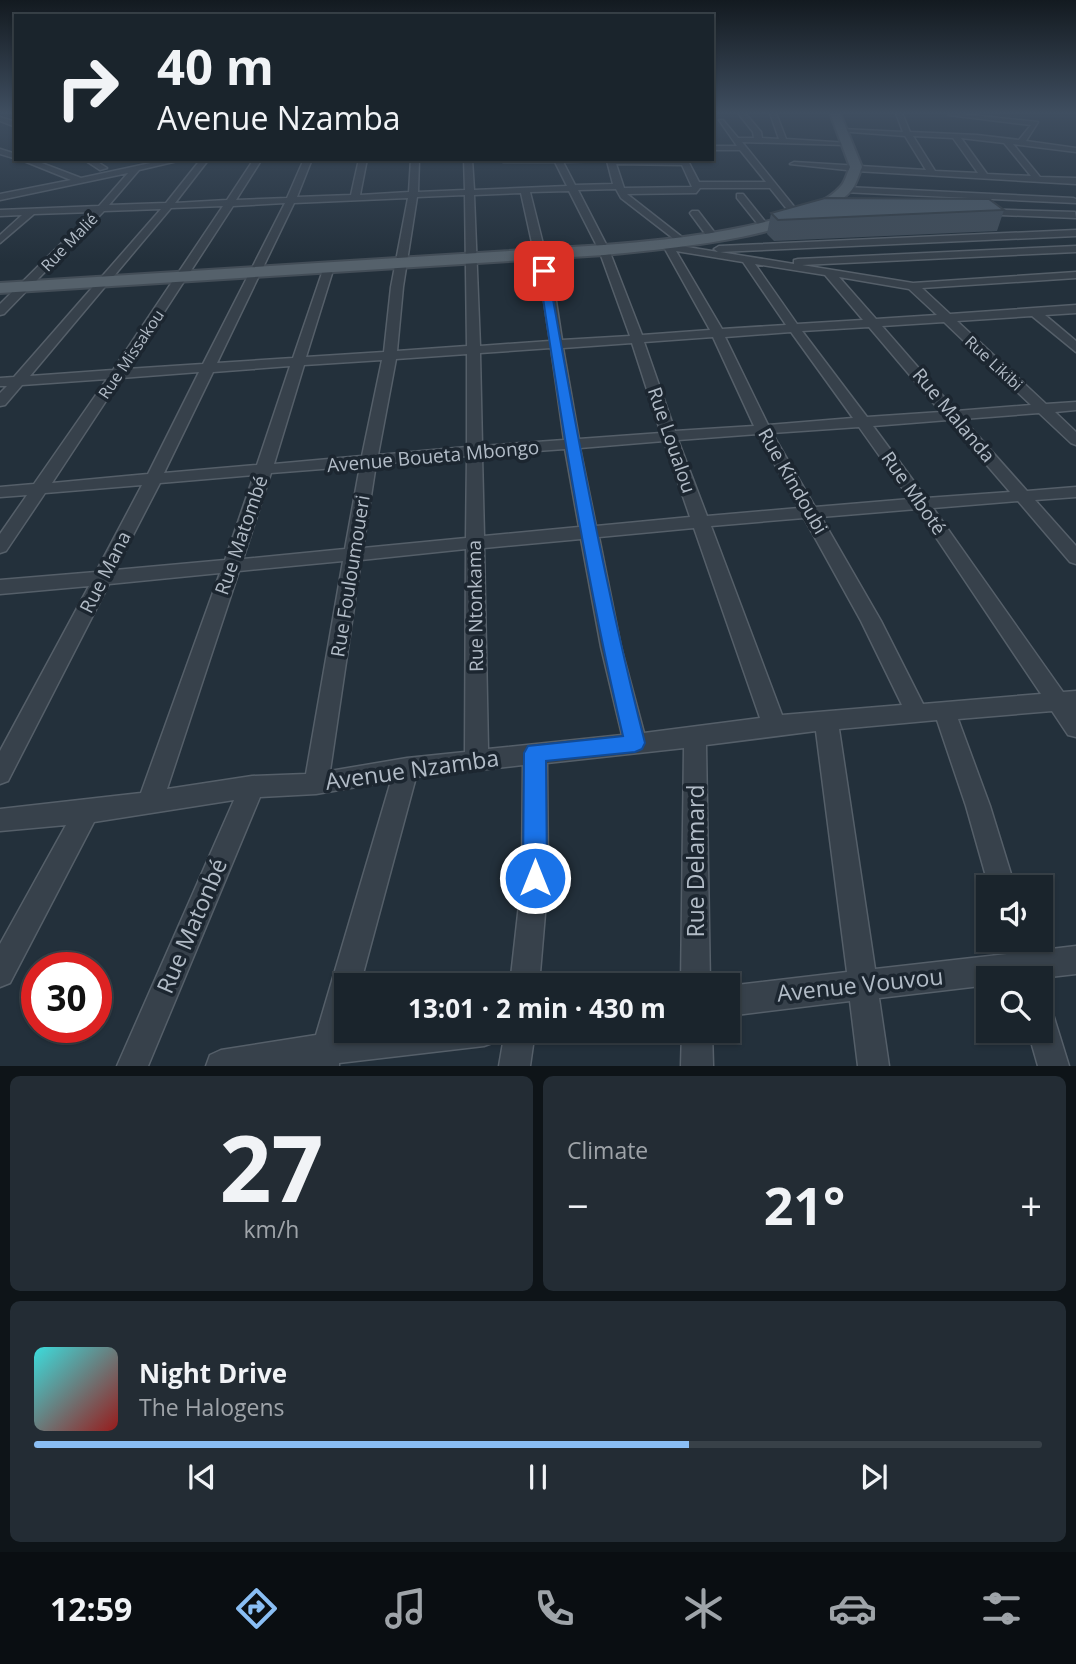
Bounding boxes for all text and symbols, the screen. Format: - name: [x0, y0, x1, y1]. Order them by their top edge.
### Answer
- text: 40 m: [157, 33, 274, 99]
- icon: right: [42, 42, 133, 133]
- text: Avenue Nzamba: [157, 96, 401, 139]
- street label: Rue Malié: [36, 208, 102, 276]
- pin: [514, 241, 574, 301]
- icon: arrive: [525, 252, 563, 290]
- street label: Rue Missakou: [93, 305, 169, 403]
- street label: Rue Likibi: [960, 331, 1028, 395]
- street label: Rue Malanda: [907, 362, 1001, 468]
- street label: Rue Loualou: [642, 384, 702, 496]
- street label: Rue Kindoubi: [752, 423, 834, 539]
- street label: Avenue Boueta Mbongo: [326, 434, 540, 478]
- street label: Rue Mboté: [876, 446, 952, 540]
- street label: Rue Matombé: [208, 472, 274, 598]
- street label: Rue Fouloumoueri: [324, 493, 376, 659]
- street label: Rue Mana: [73, 527, 137, 617]
- street label: Rue Ntonkama: [461, 540, 489, 672]
- street label: Avenue Nzamba: [323, 741, 501, 797]
- street label: Rue Delamard: [679, 785, 711, 937]
- position arrow: [498, 841, 572, 915]
- street label: Rue Matonbé: [148, 853, 234, 998]
- map controls: [976, 875, 1053, 1043]
- button: sound: [976, 875, 1053, 952]
- speed limit sign: 30: [21, 952, 112, 1043]
- street label: Avenue Vouvou: [775, 959, 945, 1009]
- button: search: [976, 966, 1053, 1043]
- text: 13:01 · 2 min · 430 m: [408, 990, 666, 1026]
- text: 27: [219, 1105, 324, 1229]
- text: Climate: [567, 1134, 648, 1166]
- text: 21°: [764, 1169, 845, 1240]
- text: −: [567, 1179, 589, 1231]
- text: +: [1020, 1179, 1042, 1231]
- text: km/h: [244, 1213, 299, 1245]
- text: Night Drive: [139, 1355, 287, 1391]
- text: The Halogens: [139, 1391, 285, 1423]
- icon: previous: [183, 1458, 221, 1496]
- icon: pause: [519, 1458, 557, 1496]
- icon: next: [855, 1458, 893, 1496]
- icon: directions: [232, 1584, 281, 1633]
- icon: music: [381, 1584, 430, 1633]
- icon: phone: [530, 1584, 579, 1633]
- icon: climate: [679, 1584, 728, 1633]
- icon: car: [828, 1584, 877, 1633]
- icon: filters: [977, 1584, 1026, 1633]
- text: 12:59: [50, 1587, 132, 1630]

